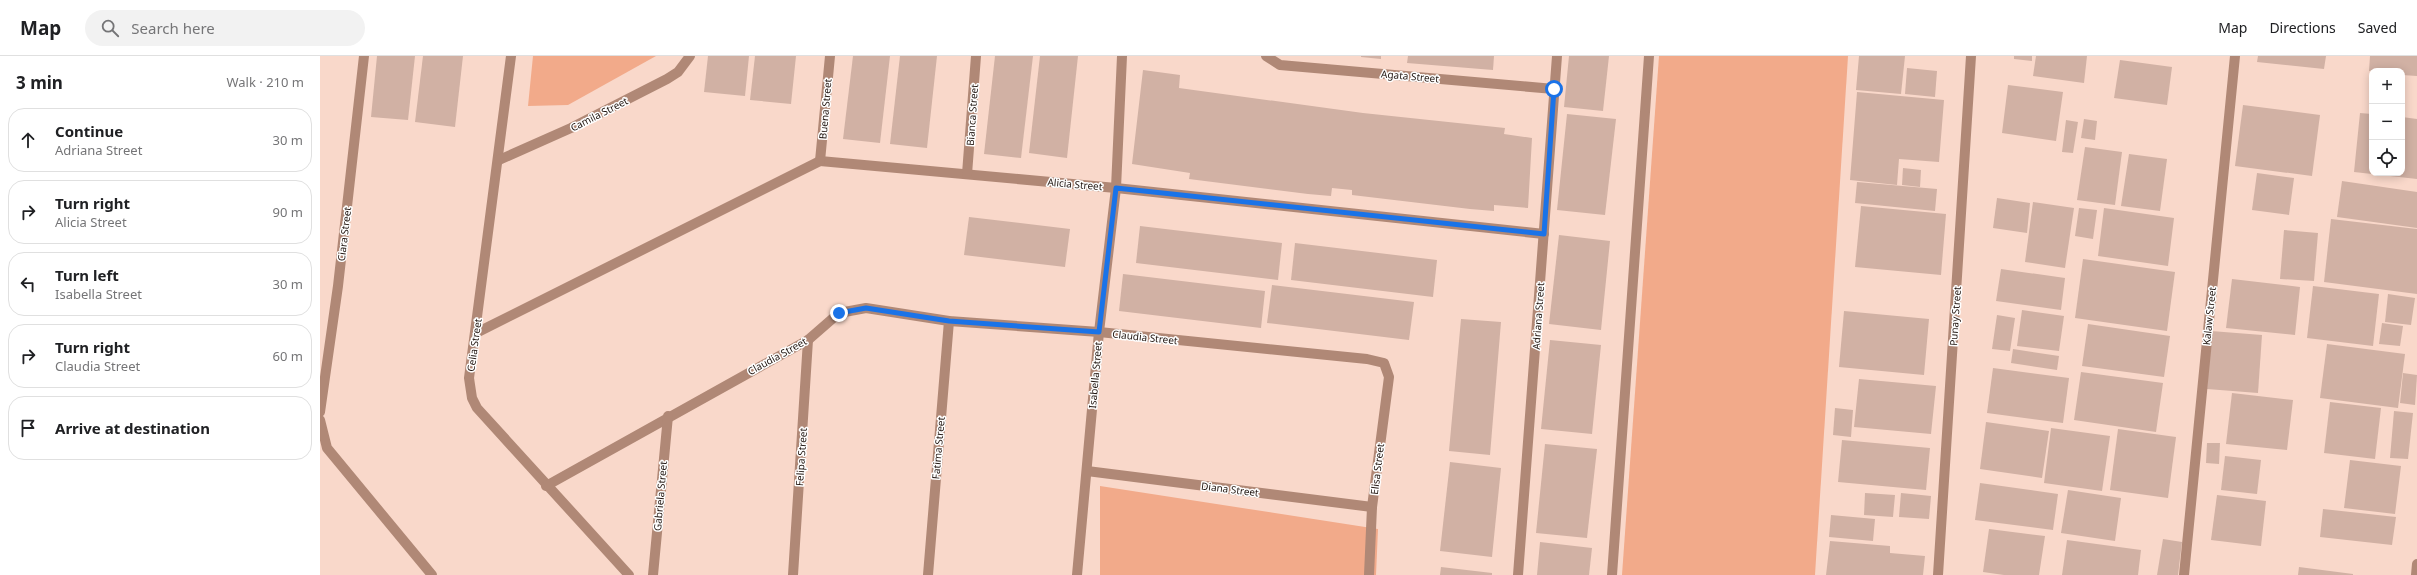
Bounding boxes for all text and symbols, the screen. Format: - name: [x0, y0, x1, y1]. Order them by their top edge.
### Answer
- search box: [85, 10, 365, 46]
- text: Map: [20, 15, 61, 41]
- icon: search: [99, 17, 121, 39]
- text: Search here: [131, 18, 215, 38]
- text: Map: [2218, 18, 2247, 37]
- text: Directions: [2269, 18, 2336, 37]
- text: Saved: [2358, 18, 2397, 37]
- street label: Agata Street: [1381, 67, 1440, 86]
- map controls: [2369, 68, 2405, 176]
- button: +: [2369, 68, 2405, 104]
- text: 3 min: [16, 71, 63, 94]
- text: Walk · 210 m: [226, 73, 304, 91]
- street label: Buena Street: [815, 78, 835, 140]
- route start: [1545, 80, 1563, 98]
- street label: Bianca Street: [963, 83, 981, 146]
- street label: Camila Street: [568, 93, 630, 134]
- button: −: [2369, 104, 2405, 140]
- text: Continue: [55, 121, 123, 141]
- icon: ahead: [17, 129, 39, 151]
- text: 30 m: [273, 131, 303, 149]
- button: locate: [2369, 140, 2405, 176]
- text: Adriana Street: [55, 141, 142, 159]
- street label: Alicia Street: [1047, 175, 1103, 193]
- text: Turn right: [55, 193, 130, 213]
- icon: right: [17, 201, 39, 223]
- text: 90 m: [273, 203, 303, 221]
- street label: Ciara Street: [334, 206, 354, 262]
- text: Alicia Street: [55, 213, 127, 231]
- text: Turn left: [55, 265, 119, 285]
- icon: left: [17, 273, 39, 295]
- text: 30 m: [273, 275, 303, 293]
- street label: Adriana Street: [1529, 282, 1547, 350]
- text: Isabella Street: [55, 285, 142, 303]
- street label: Punay Street: [1946, 285, 1964, 346]
- street label: Kalaw Street: [2199, 286, 2219, 346]
- route end: [830, 304, 848, 322]
- street label: Celia Street: [463, 317, 485, 372]
- street label: Claudia Street: [1112, 327, 1179, 347]
- street label: Claudia Street: [745, 334, 809, 378]
- text: Turn right: [55, 337, 130, 357]
- street label: Isabella Street: [1085, 341, 1105, 409]
- icon: right: [17, 345, 39, 367]
- text: 60 m: [273, 347, 303, 365]
- text: Claudia Street: [55, 357, 140, 375]
- street label: Fatima Street: [928, 416, 948, 480]
- icon: arrive: [17, 417, 39, 439]
- text: Arrive at destination: [55, 418, 210, 438]
- street label: Felipa Street: [792, 427, 810, 487]
- street label: Elisa Street: [1367, 442, 1387, 495]
- street label: Gabriela Street: [650, 460, 670, 532]
- street label: Diana Street: [1200, 479, 1260, 500]

